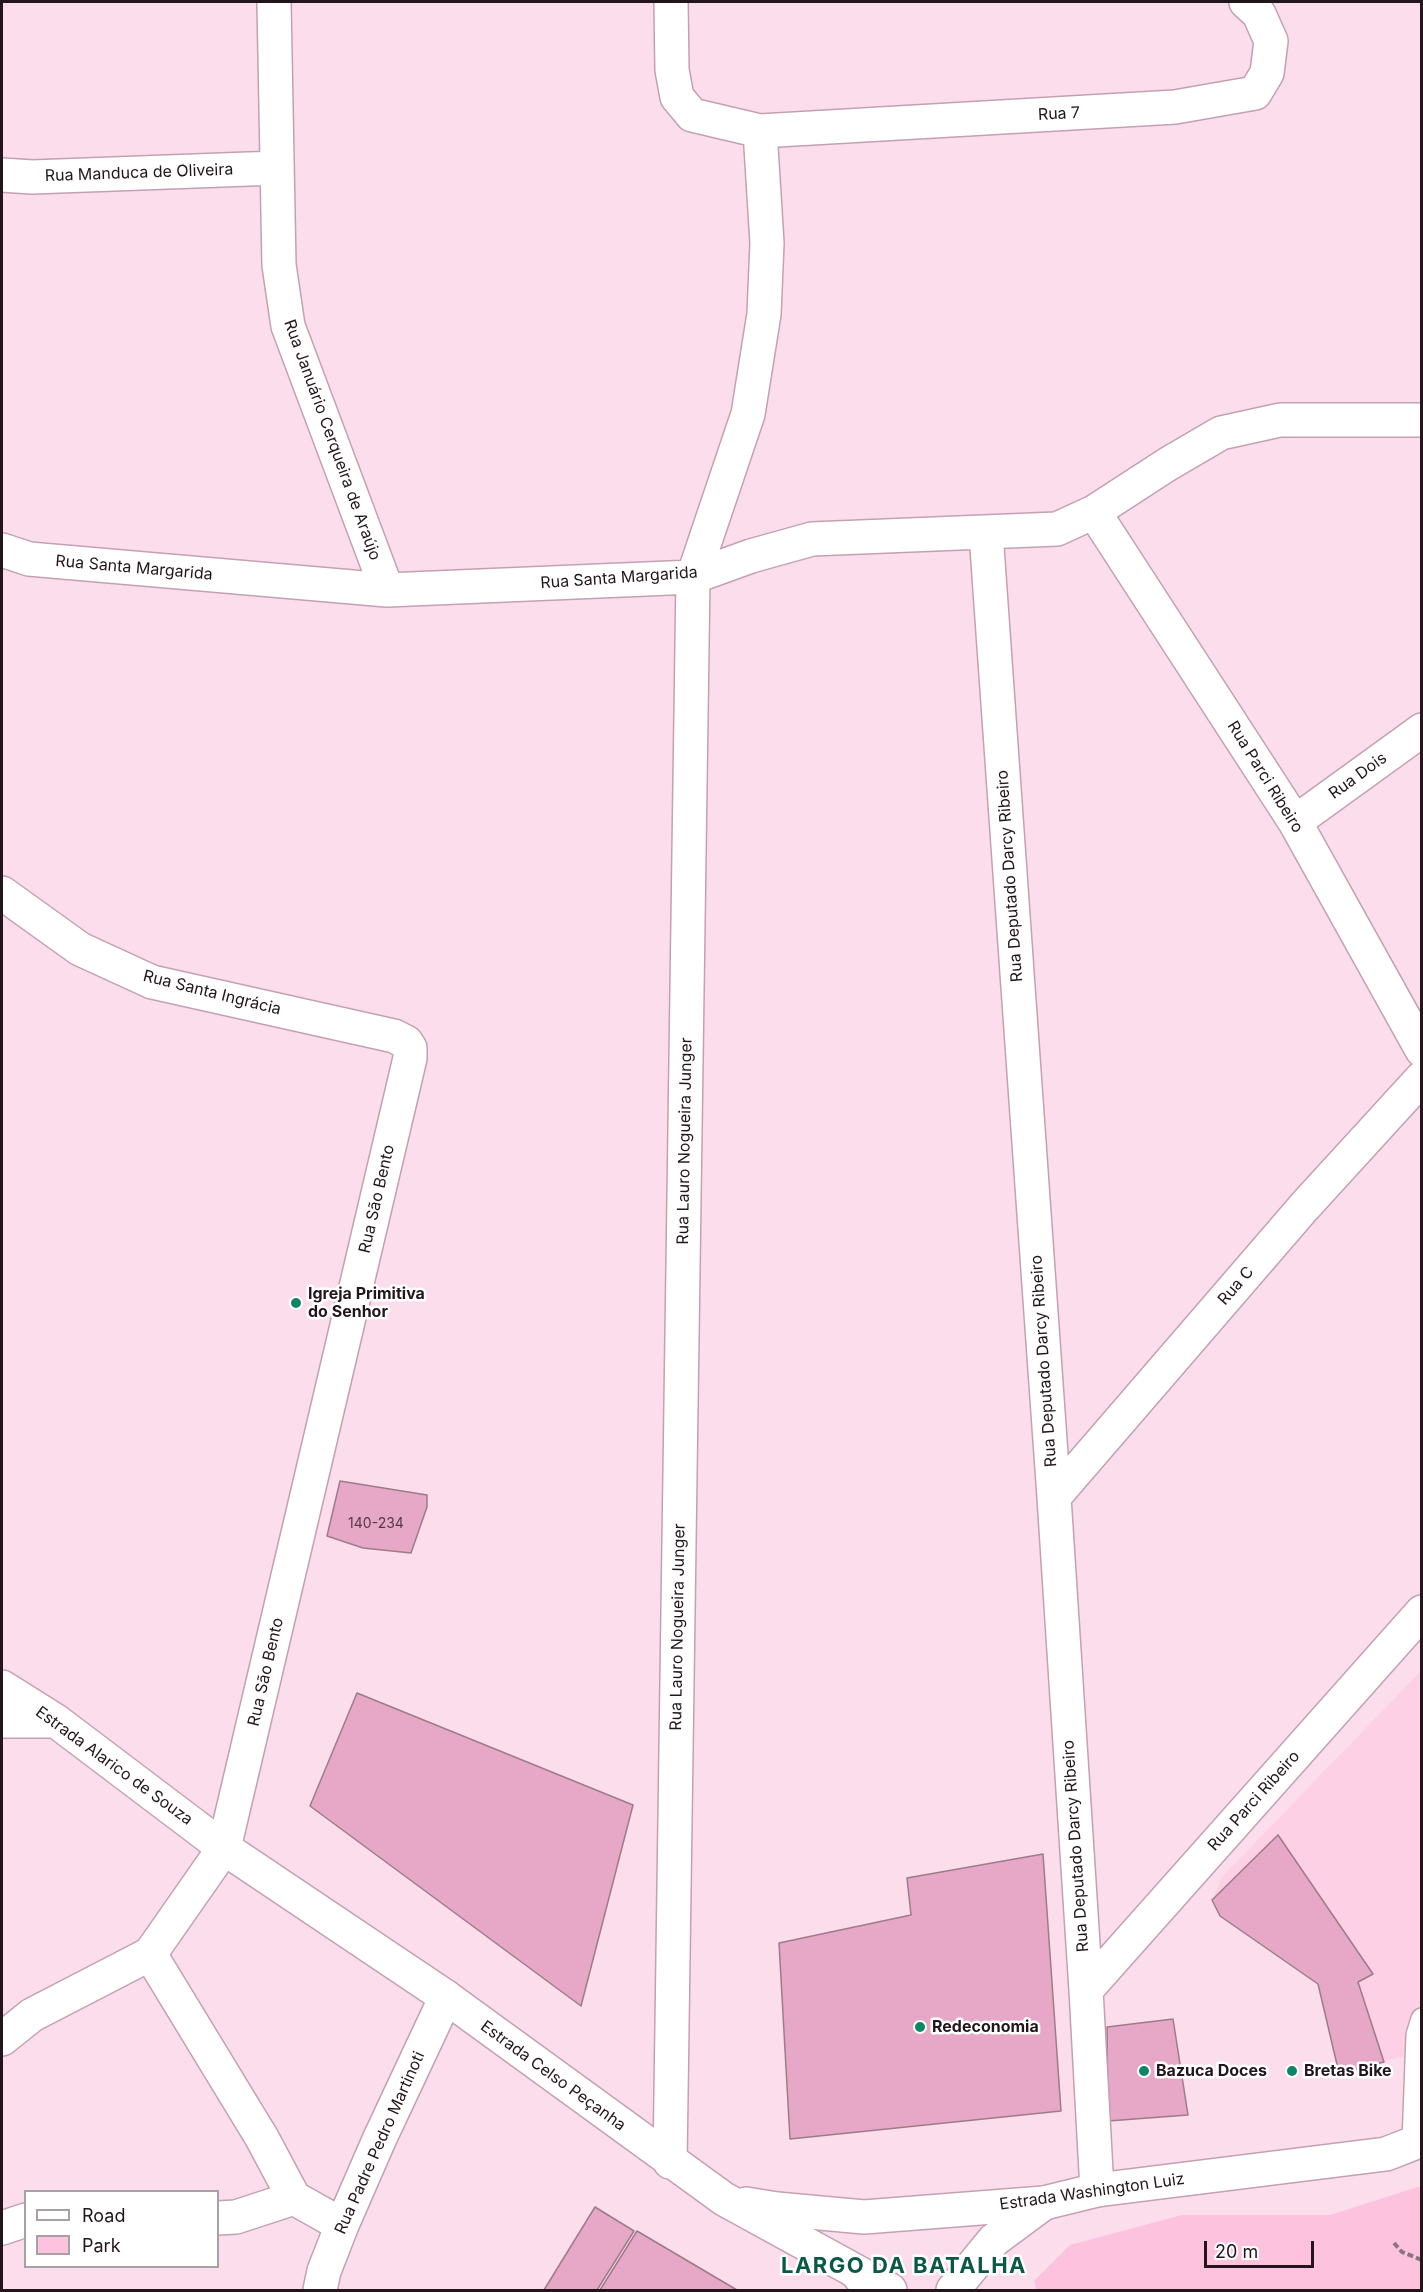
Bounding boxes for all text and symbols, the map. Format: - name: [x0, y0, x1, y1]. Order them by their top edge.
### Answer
- street label: Rua 7: [1037, 103, 1081, 125]
- street label: Rua Manduca de Oliveira: [44, 160, 234, 186]
- street label: Rua Januário Cerqueira de Araújo: [279, 317, 385, 563]
- street label: Rua Santa Margarida: [55, 552, 213, 584]
- street label: Rua Santa Margarida: [540, 563, 698, 593]
- street label: Rua Parci Ribeiro: [1223, 718, 1307, 836]
- street label: Rua Dois: [1325, 749, 1391, 803]
- street label: Rua Deputado Darcy Ribeiro: [993, 769, 1027, 983]
- street label: Rua Santa Ingrácia: [141, 967, 283, 1019]
- street label: Rua Lauro Nogueira Junger: [674, 1037, 696, 1245]
- street label: Rua São Bento: [355, 1143, 399, 1255]
- street label: Rua Deputado Darcy Ribeiro: [1027, 1254, 1061, 1468]
- street label: Rua C: [1214, 1263, 1258, 1309]
- place label: Igreja Primitiva do Senhor: [308, 1284, 425, 1322]
- marker: Igreja Primitiva do Senhor: [289, 1296, 303, 1310]
- house number: 140-234: [348, 1516, 404, 1532]
- street label: Rua Lauro Nogueira Junger: [667, 1523, 689, 1731]
- street label: Rua São Bento: [244, 1616, 288, 1728]
- street label: Estrada Alarico de Souza: [32, 1703, 196, 1829]
- street label: Rua Deputado Darcy Ribeiro: [1059, 1739, 1093, 1953]
- street label: Rua Parci Ribeiro: [1204, 1747, 1304, 1855]
- street label: Estrada Celso Peçanha: [477, 2017, 629, 2135]
- place label: Redeconomia: [932, 2017, 1039, 2037]
- marker: Redeconomia: [913, 2020, 927, 2034]
- street label: Rua Padre Pedro Martinoti: [331, 2049, 429, 2237]
- place label: Bazuca Doces: [1156, 2061, 1267, 2081]
- place label: Bretas Bike: [1304, 2061, 1392, 2081]
- marker: Bazuca Doces: [1137, 2064, 1151, 2078]
- marker: Bretas Bike: [1285, 2064, 1299, 2078]
- street label: Estrada Washington Luiz: [998, 2170, 1186, 2214]
- legend: [24, 2190, 219, 2268]
- text: Road: [82, 2205, 125, 2226]
- scale bar: [1207, 2229, 1316, 2267]
- text: Park: [82, 2235, 121, 2256]
- text: 20 m: [1215, 2241, 1258, 2262]
- district label: LARGO DA BATALHA: [781, 2253, 1027, 2279]

